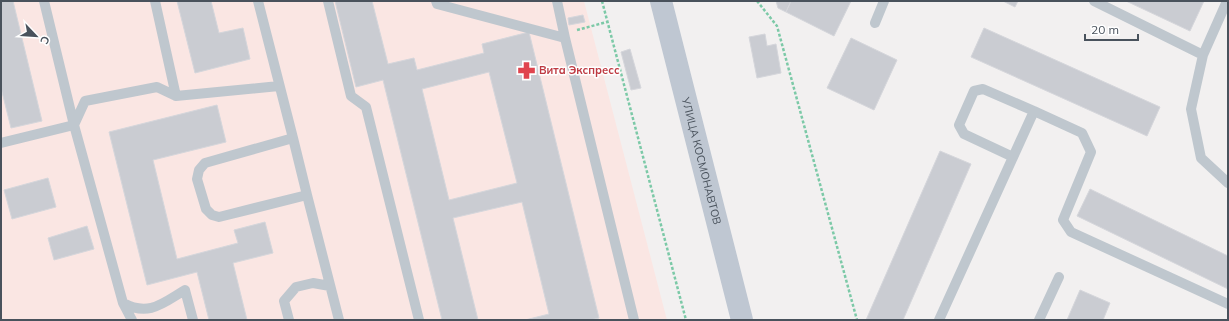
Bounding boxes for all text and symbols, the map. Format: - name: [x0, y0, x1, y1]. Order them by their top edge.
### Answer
- north arrow: [16, 16, 56, 56]
- scale bar: [1085, 16, 1138, 42]
- text: 20 m: [1091, 22, 1119, 37]
- text: С: [37, 34, 53, 47]
- pharmacy icon: Вита Экспресс: [516, 60, 536, 80]
- place label: Вита Экспресс: [539, 63, 620, 77]
- street label: УЛИЦА КОСМОНАВТОВ: [678, 95, 725, 226]

